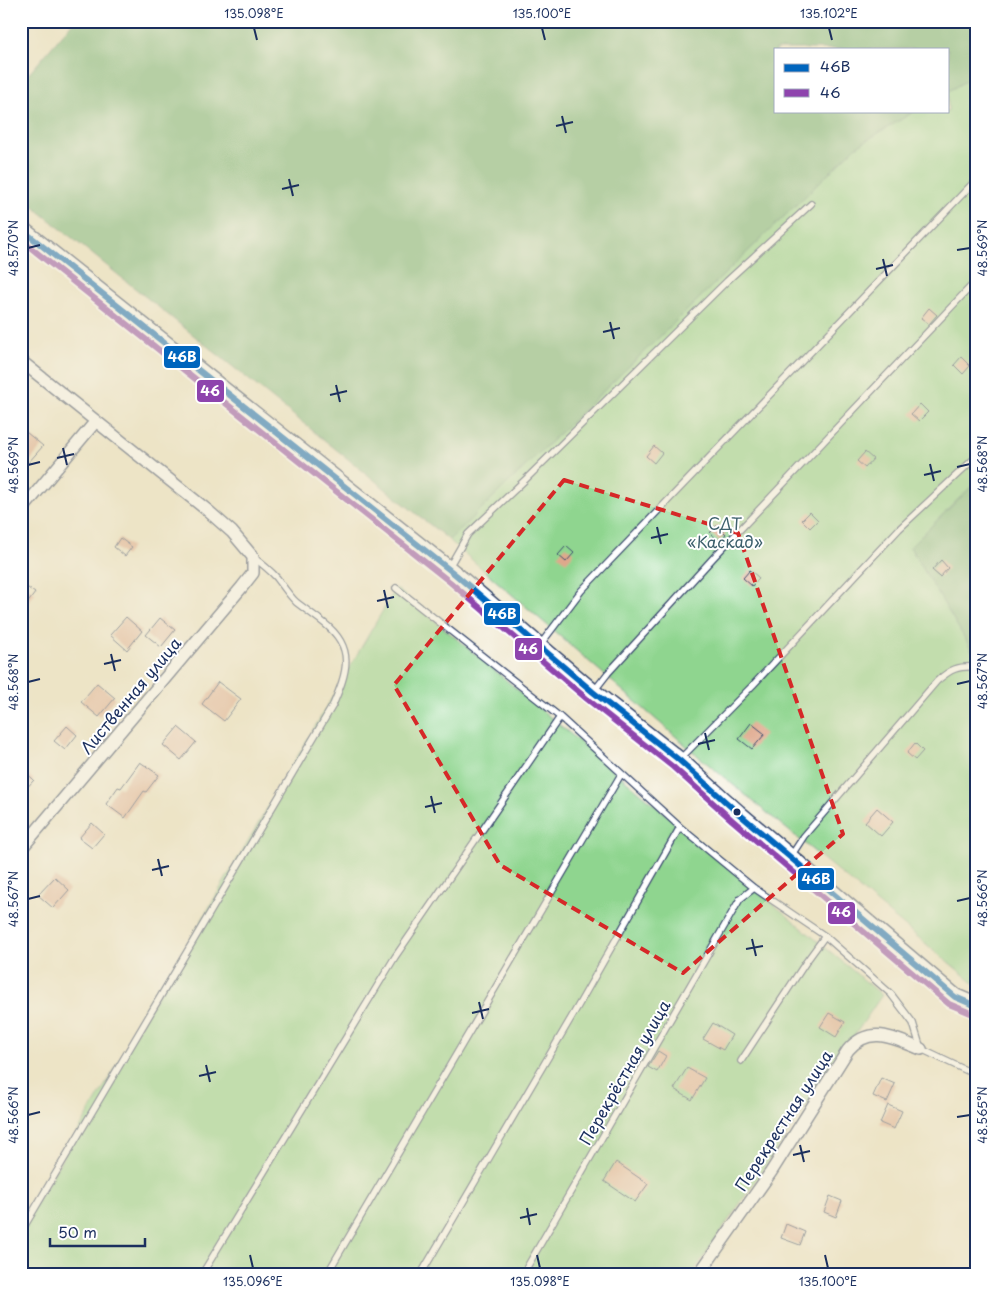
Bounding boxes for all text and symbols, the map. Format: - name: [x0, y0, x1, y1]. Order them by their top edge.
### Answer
- text: 135.098°E: [224, 4, 284, 22]
- text: 135.100°E: [513, 4, 571, 22]
- text: 135.102°E: [800, 4, 858, 22]
- legend: [774, 48, 950, 112]
- text: 46В: [820, 54, 850, 77]
- text: 46: [820, 80, 840, 103]
- text: 48.570°N: [4, 220, 22, 276]
- text: 48.569°N: [973, 220, 991, 276]
- line badge: 46В: [163, 345, 201, 369]
- text: 46В: [167, 346, 197, 367]
- line badge: 46: [196, 379, 225, 403]
- text: 46: [200, 380, 220, 401]
- text: 48.568°N: [973, 436, 991, 493]
- text: 48.569°N: [4, 437, 22, 493]
- park label: СДТ «Каскад»: [687, 511, 763, 553]
- line badge: 46В: [483, 602, 521, 626]
- text: 46В: [487, 603, 517, 624]
- street label: Лиственная улица: [74, 631, 186, 759]
- line badge: 46: [514, 637, 543, 661]
- text: 46: [518, 638, 538, 659]
- text: 48.567°N: [973, 653, 991, 709]
- text: 48.568°N: [4, 654, 22, 711]
- unlabelled marker: [732, 807, 742, 817]
- line badge: 46В: [797, 867, 835, 891]
- text: 46В: [801, 868, 831, 889]
- text: 48.566°N: [973, 869, 991, 927]
- text: 48.567°N: [4, 871, 22, 927]
- line badge: 46: [827, 901, 856, 925]
- text: 46: [831, 901, 851, 922]
- street label: Перекрёстная улица: [573, 995, 675, 1149]
- street label: Перекрестная улица: [728, 1045, 838, 1195]
- text: 48.566°N: [4, 1086, 22, 1144]
- text: 48.565°N: [973, 1086, 991, 1144]
- scale bar: [50, 1215, 145, 1247]
- text: 50 m: [58, 1220, 97, 1243]
- text: 135.096°E: [223, 1272, 283, 1290]
- text: 135.098°E: [510, 1272, 570, 1290]
- text: 135.100°E: [799, 1272, 857, 1290]

